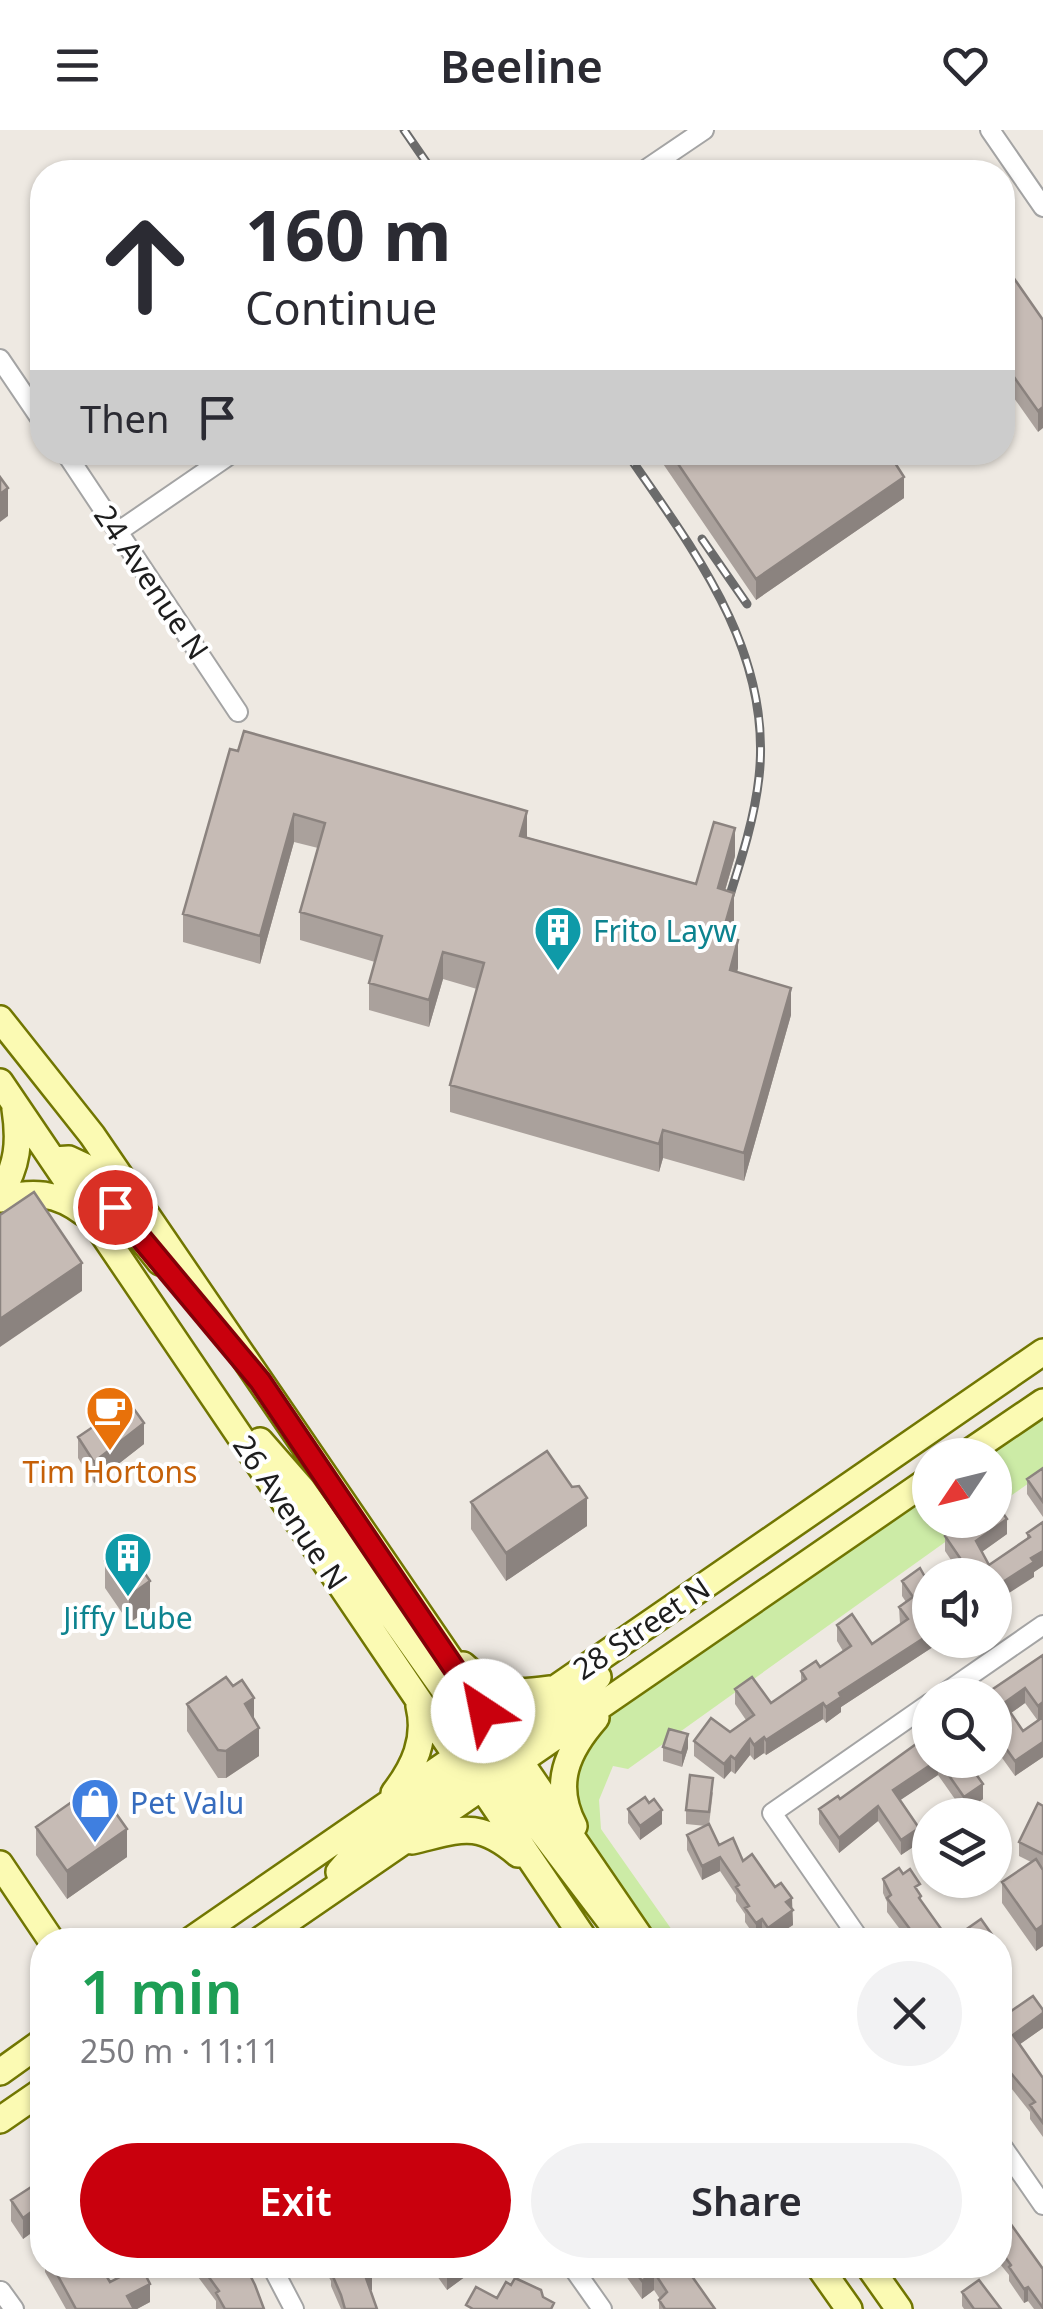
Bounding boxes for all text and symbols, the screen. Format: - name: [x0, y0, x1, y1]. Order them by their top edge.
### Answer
- text: Beeline: [440, 35, 603, 96]
- icon: menu: [50, 38, 105, 93]
- icon: heart: [938, 38, 993, 93]
- text: 160 m: [245, 186, 452, 282]
- icon: ahead: [80, 200, 210, 330]
- text: Continue: [245, 277, 437, 338]
- icon: arrive: [190, 390, 245, 445]
- text: Then: [80, 392, 170, 444]
- street label: 24 Avenue N: [85, 497, 219, 667]
- building icon: Frito Layw: [532, 904, 584, 972]
- place label: Frito Layw: [593, 910, 737, 951]
- pin: [73, 1165, 158, 1250]
- icon: arrive: [88, 1180, 143, 1235]
- cafe icon: Tim Hortons: [84, 1384, 136, 1452]
- street label: 26 Avenue N: [224, 1427, 358, 1597]
- north arrow: [912, 1438, 1012, 1538]
- map controls: [912, 1438, 1012, 1898]
- place label: Tim Hortons: [23, 1451, 197, 1492]
- building icon: Jiffy Lube: [102, 1530, 154, 1598]
- button: sound: [912, 1558, 1012, 1658]
- street label: 28 Street N: [565, 1567, 717, 1689]
- place label: Jiffy Lube: [60, 1597, 193, 1638]
- position arrow: [431, 1659, 535, 1763]
- button: search: [912, 1678, 1012, 1778]
- shop icon: Pet Valu: [69, 1776, 121, 1844]
- place label: Pet Valu: [130, 1782, 244, 1823]
- button: layers: [912, 1798, 1012, 1898]
- text: 1 min: [80, 1950, 243, 2032]
- button: close: [857, 1961, 962, 2066]
- text: 250 m · 11:11: [80, 2029, 280, 2072]
- button: Exit: [80, 2143, 511, 2258]
- button: Share: [531, 2143, 962, 2258]

